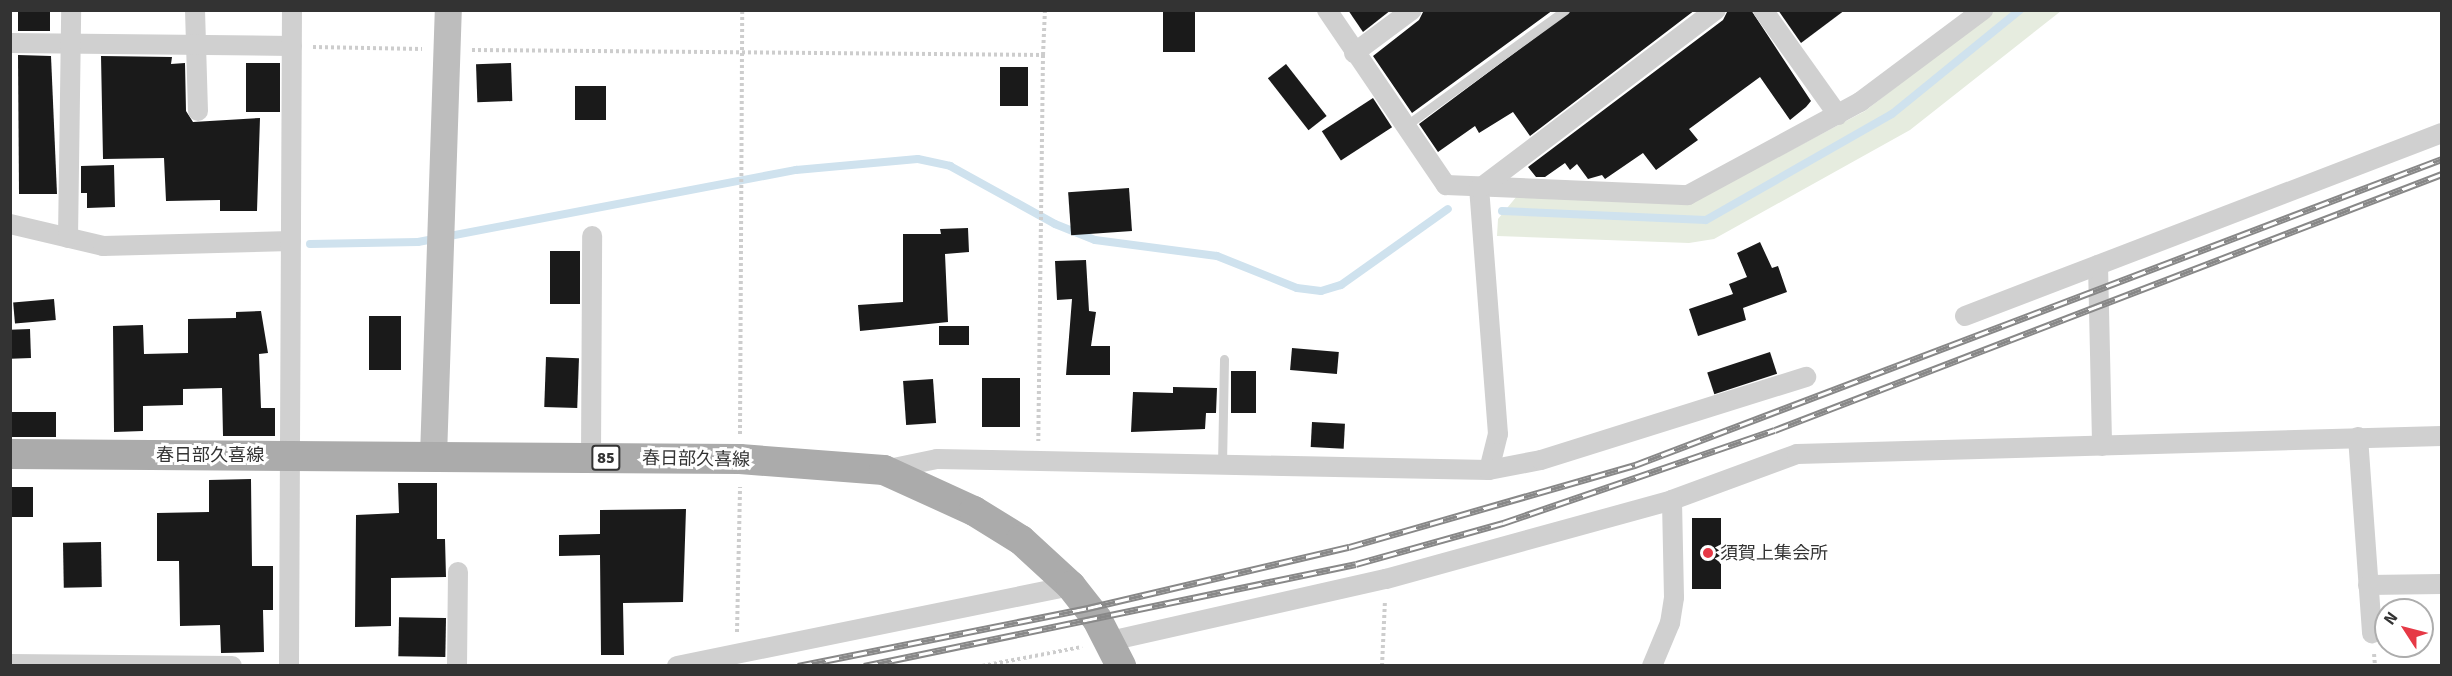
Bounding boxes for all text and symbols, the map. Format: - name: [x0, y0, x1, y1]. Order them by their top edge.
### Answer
- street label: 春日部久喜線: [156, 444, 264, 466]
- road number: 85: [591, 445, 621, 471]
- street label: 春日部久喜線: [642, 447, 750, 471]
- place label: 須賀上集会所: [1720, 542, 1828, 564]
- marker: 須賀上集会所: [1701, 546, 1715, 560]
- north arrow: [2374, 598, 2434, 658]
- text: N: [2380, 608, 2402, 629]

